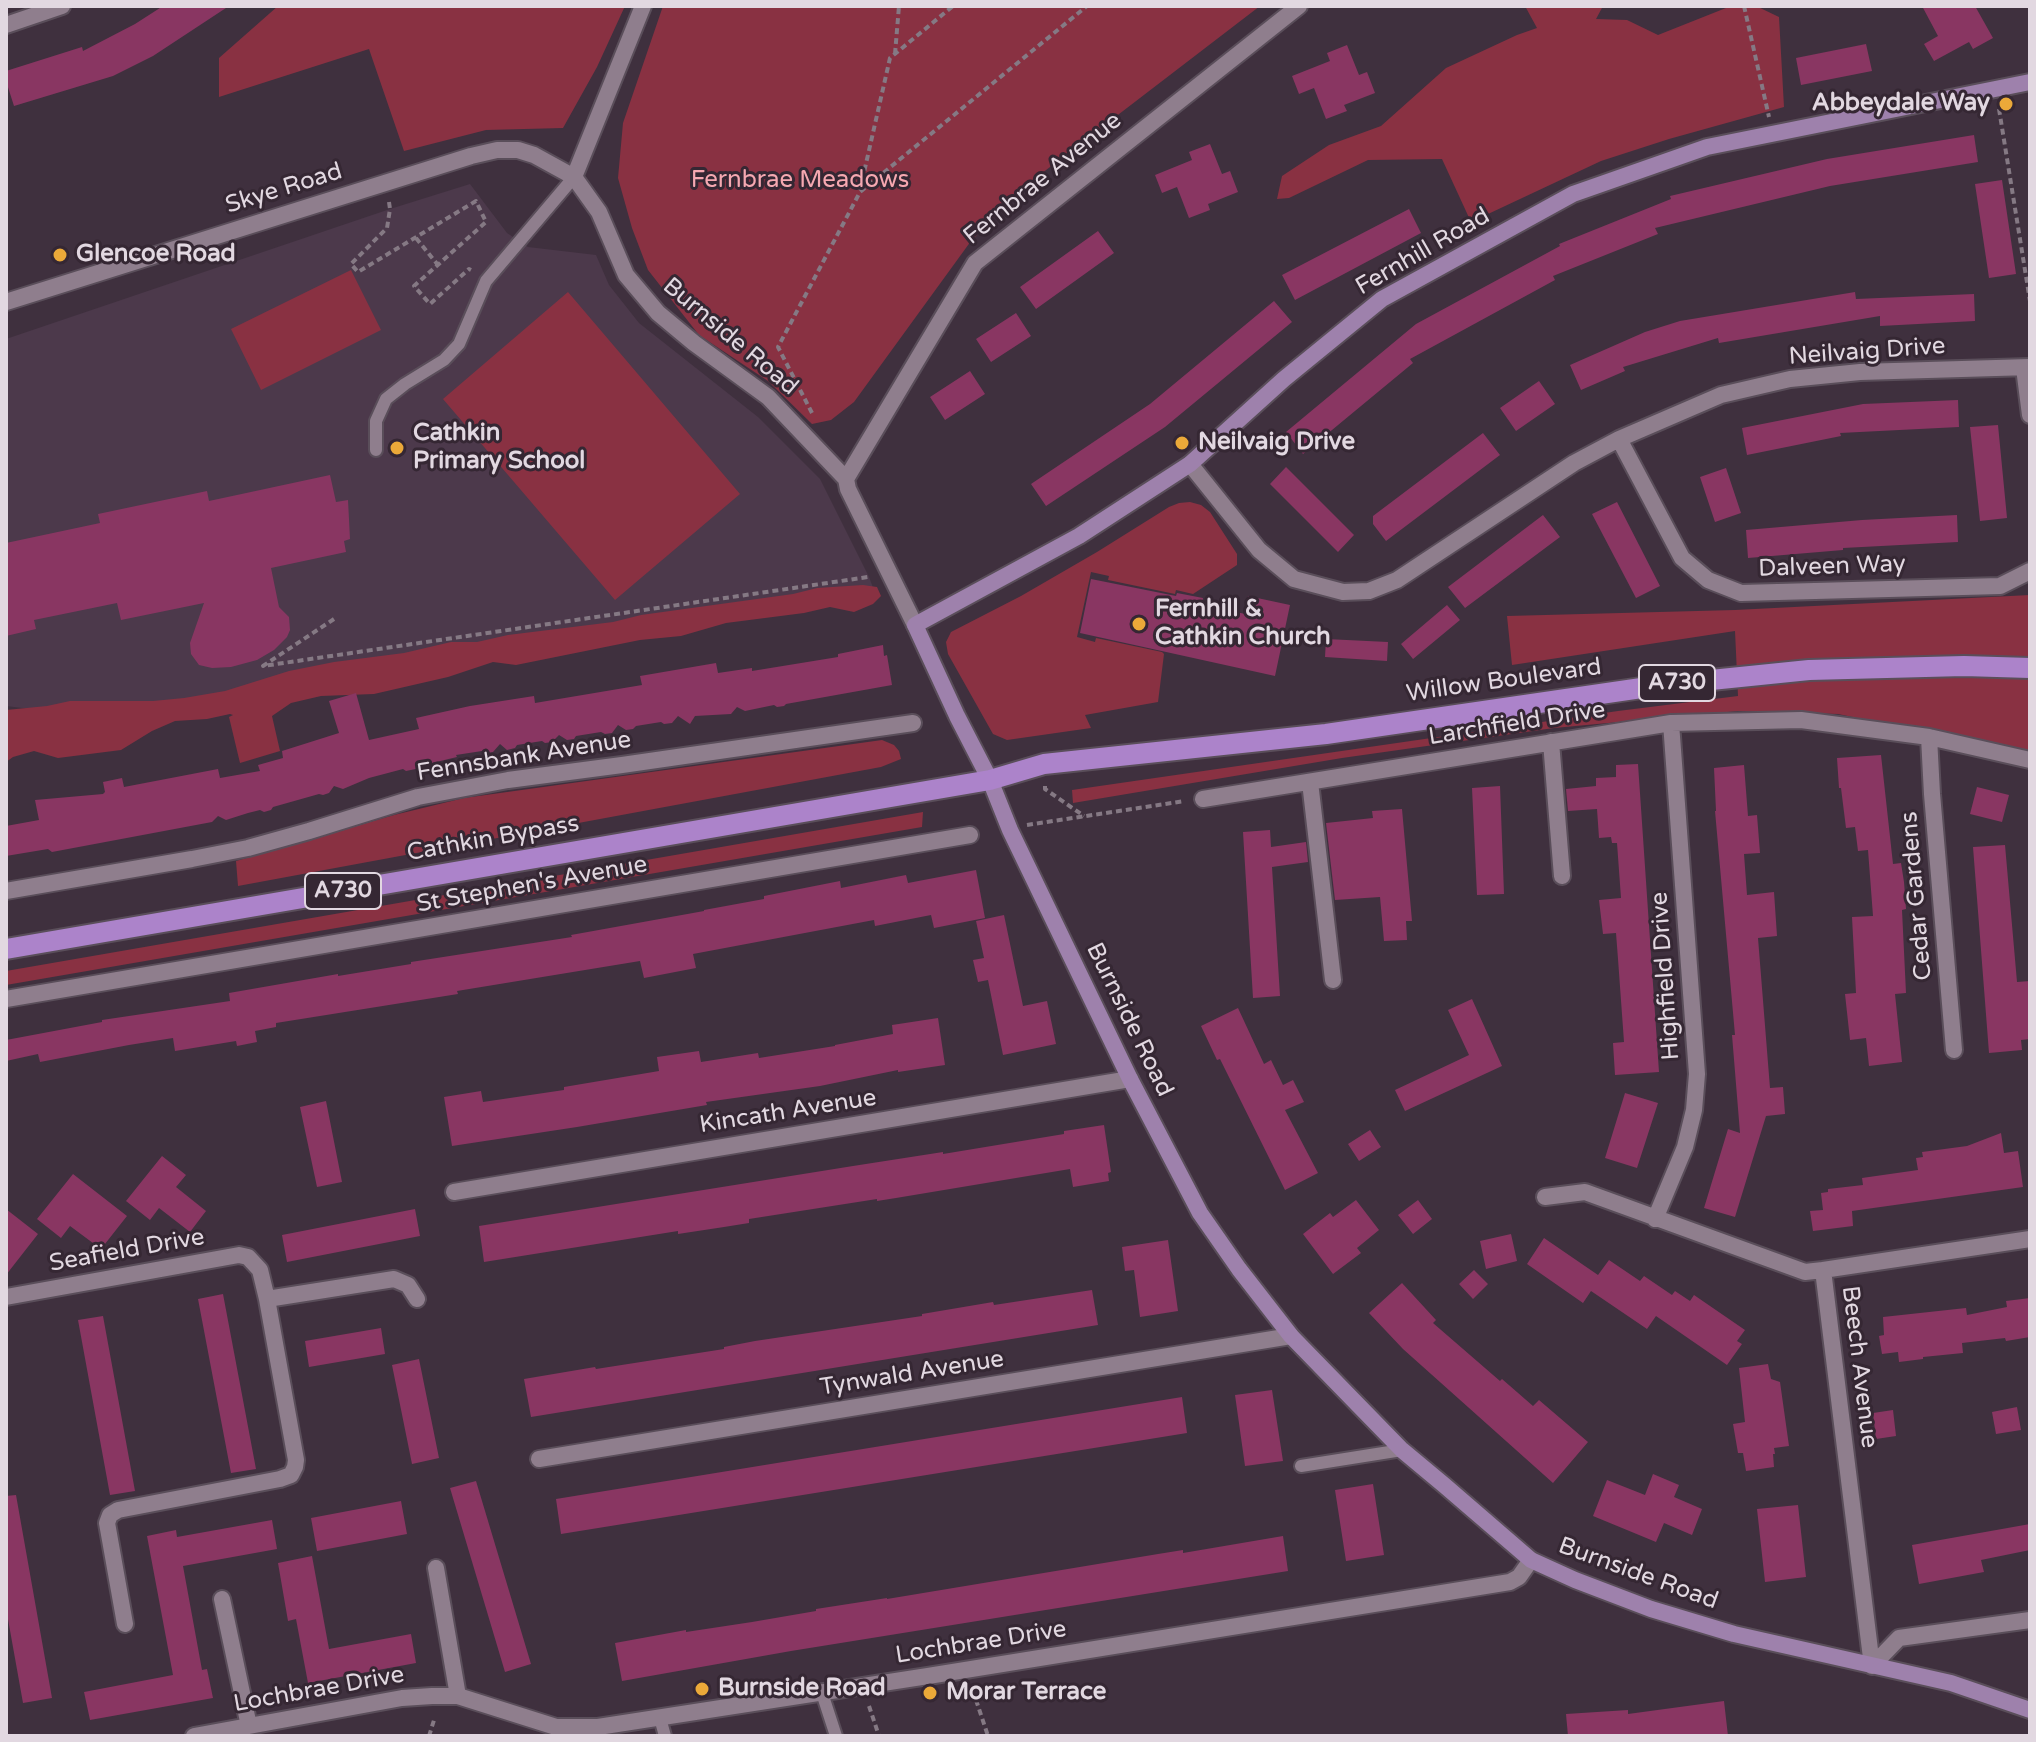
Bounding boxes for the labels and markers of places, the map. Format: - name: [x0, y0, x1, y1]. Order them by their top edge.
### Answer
- place label: Abbeydale Way: [1812, 90, 1990, 118]
- marker: Abbeydale Way: [1997, 95, 2015, 113]
- place label: Glencoe Road: [76, 241, 236, 269]
- marker: Glencoe Road: [51, 246, 69, 264]
- place label: Cathkin Primary School: [413, 420, 585, 476]
- place label: Neilvaig Drive: [1198, 429, 1355, 457]
- marker: Neilvaig Drive: [1173, 434, 1191, 452]
- marker: Cathkin Primary School: [388, 439, 406, 457]
- place label: Fernhill & Cathkin Church: [1155, 596, 1331, 652]
- marker: Fernhill & Cathkin Church: [1130, 615, 1148, 633]
- place label: Burnside Road: [718, 1675, 886, 1703]
- place label: Morar Terrace: [946, 1679, 1106, 1707]
- marker: Burnside Road: [693, 1680, 711, 1698]
- marker: Morar Terrace: [921, 1684, 939, 1702]

